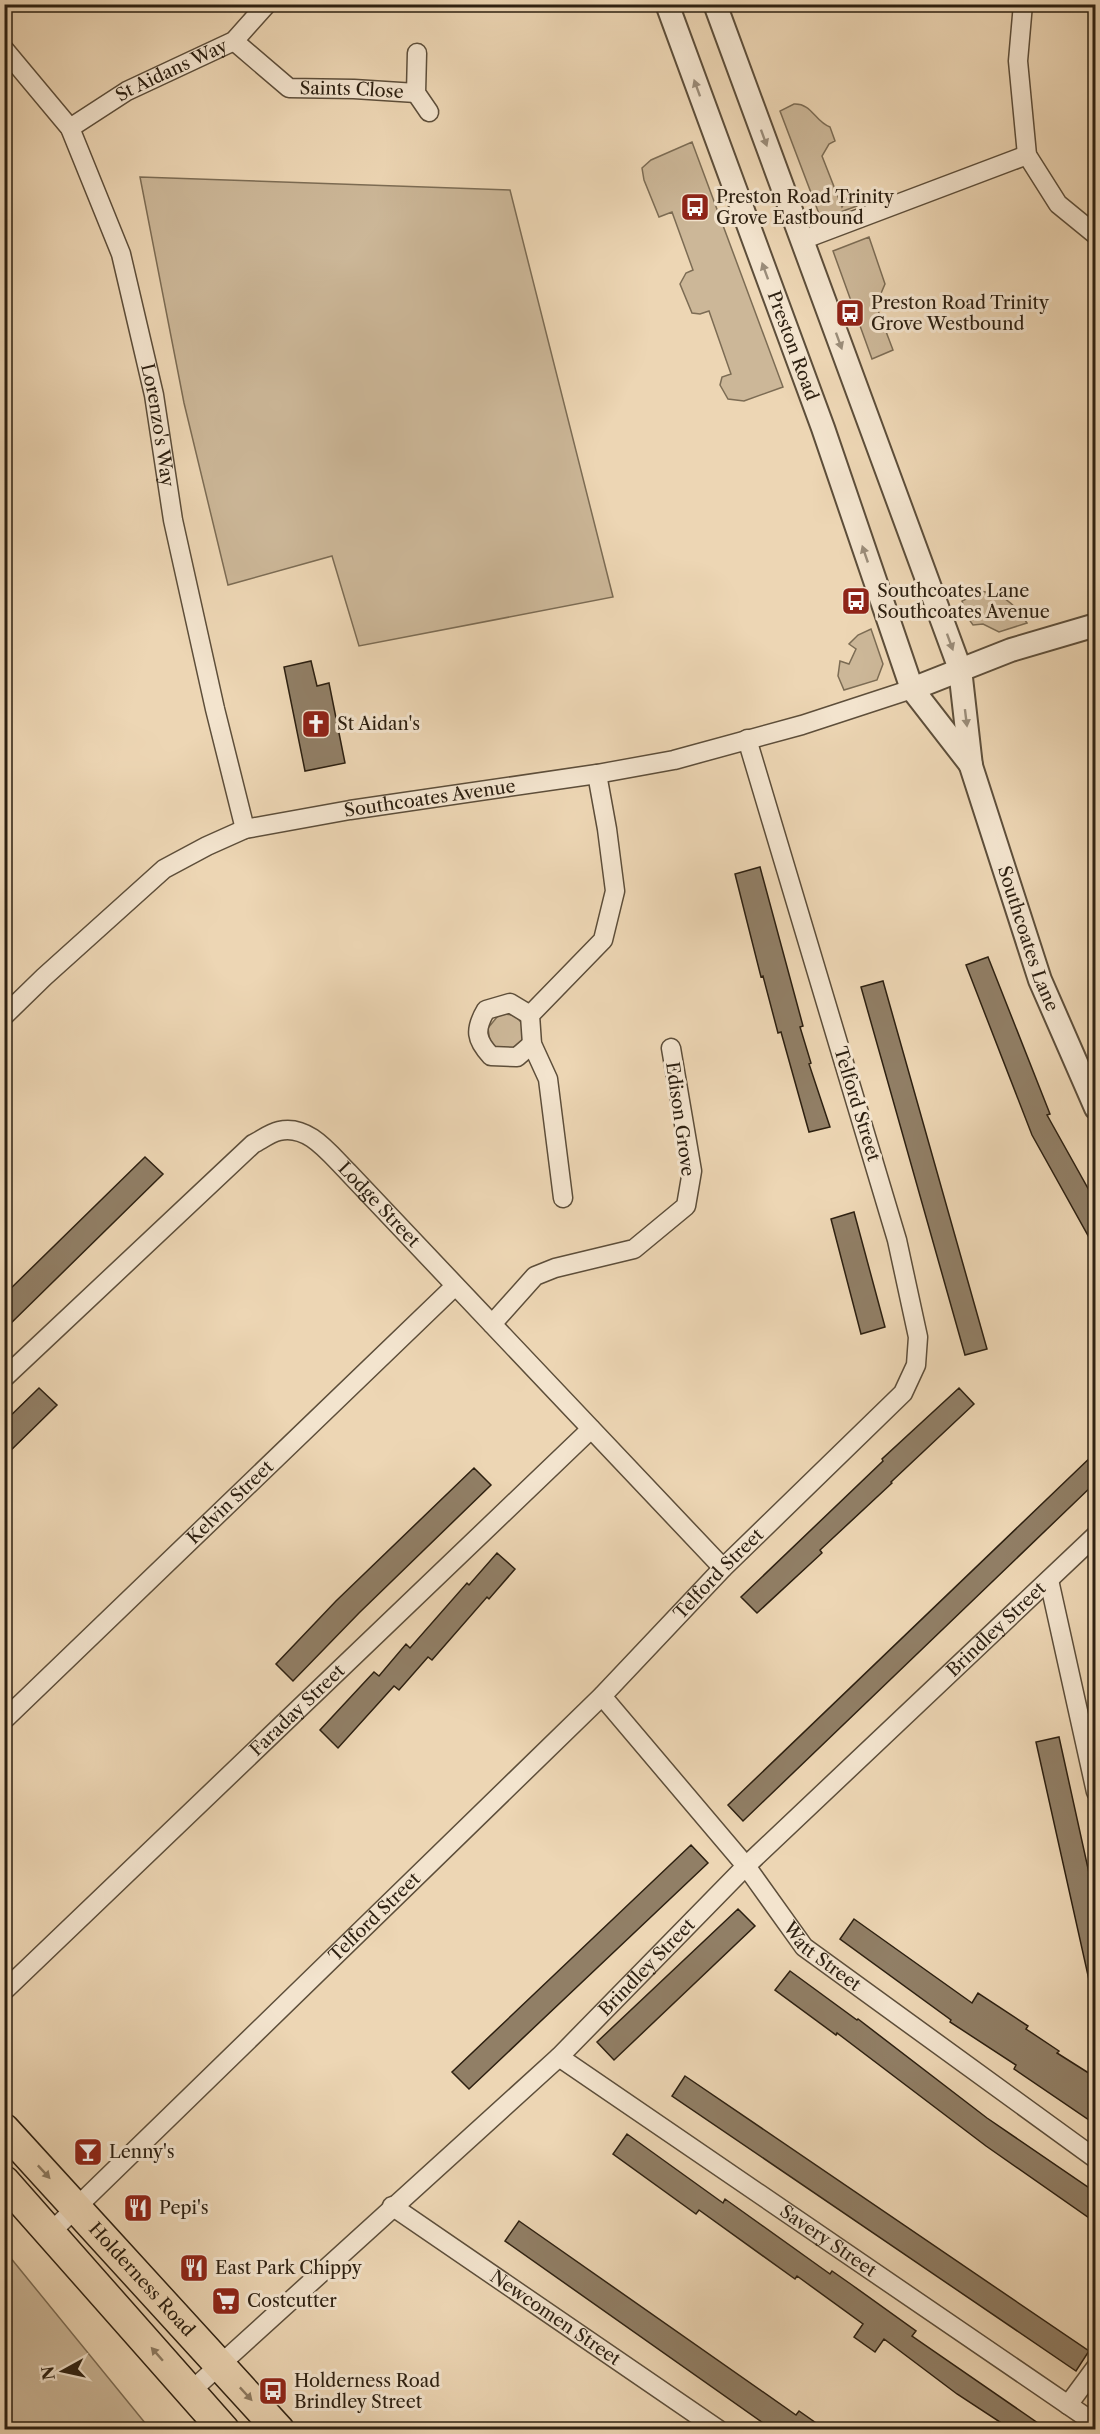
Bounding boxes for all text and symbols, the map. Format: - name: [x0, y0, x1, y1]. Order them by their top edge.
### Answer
- street label: St Aidans Way: [111, 34, 232, 106]
- street label: Saints Close: [299, 77, 404, 103]
- one-way arrow: [692, 79, 702, 97]
- one-way arrow: [760, 129, 770, 147]
- place label: Preston Road Trinity Grove Eastbound: [716, 186, 895, 229]
- bus stop icon: Preston Road Trinity Grove Eastbound: [679, 191, 711, 223]
- one-way arrow: [760, 262, 769, 280]
- street label: Preston Road: [762, 288, 823, 403]
- place label: Preston Road Trinity Grove Westbound: [871, 292, 1050, 335]
- bus stop icon: Preston Road Trinity Grove Westbound: [834, 297, 866, 329]
- one-way arrow: [834, 332, 844, 350]
- street label: Lorenzo's Way: [136, 361, 179, 489]
- one-way arrow: [860, 545, 870, 563]
- place label: Southcoates Lane Southcoates Avenue: [877, 580, 1050, 623]
- bus stop icon: Southcoates Lane Southcoates Avenue: [840, 585, 872, 617]
- one-way arrow: [946, 633, 955, 651]
- church icon: St Aidan's: [300, 708, 332, 740]
- one-way arrow: [961, 708, 971, 727]
- place label: St Aidan's: [337, 713, 420, 735]
- street label: Southcoates Avenue: [342, 775, 517, 822]
- street label: Southcoates Lane: [993, 863, 1063, 1015]
- street label: Telford Street: [829, 1044, 885, 1165]
- street label: Edison Grove: [661, 1060, 699, 1178]
- street label: Lodge Street: [333, 1157, 425, 1252]
- street label: Kelvin Street: [183, 1455, 278, 1549]
- street label: Telford Street: [669, 1523, 768, 1624]
- street label: Brindley Street: [942, 1577, 1051, 1681]
- street label: Faraday Street: [245, 1659, 350, 1761]
- street label: Telford Street: [324, 1867, 425, 1966]
- street label: Brindley Street: [594, 1913, 700, 2021]
- street label: Watt Street: [778, 1917, 866, 1996]
- bar icon: Lenny's: [72, 2136, 104, 2168]
- place label: Lenny's: [109, 2141, 175, 2163]
- one-way arrow: [37, 2164, 51, 2178]
- restaurant icon: Pepi's: [122, 2192, 154, 2224]
- place label: Pepi's: [159, 2197, 209, 2219]
- street label: Savery Street: [776, 2200, 881, 2282]
- street label: Holderness Road: [84, 2218, 199, 2341]
- restaurant icon: East Park Chippy: [178, 2252, 210, 2284]
- place label: East Park Chippy: [215, 2257, 363, 2279]
- street label: Newcomen Street: [486, 2266, 625, 2371]
- supermarket icon: Costcutter: [210, 2285, 242, 2317]
- place label: Costcutter: [247, 2290, 337, 2312]
- north arrow: [33, 2341, 93, 2401]
- one-way arrow: [151, 2346, 164, 2362]
- text: N: [37, 2365, 59, 2381]
- place label: Holderness Road Brindley Street: [294, 2370, 440, 2413]
- bus stop icon: Holderness Road Brindley Street: [257, 2375, 289, 2407]
- one-way arrow: [239, 2386, 252, 2401]

